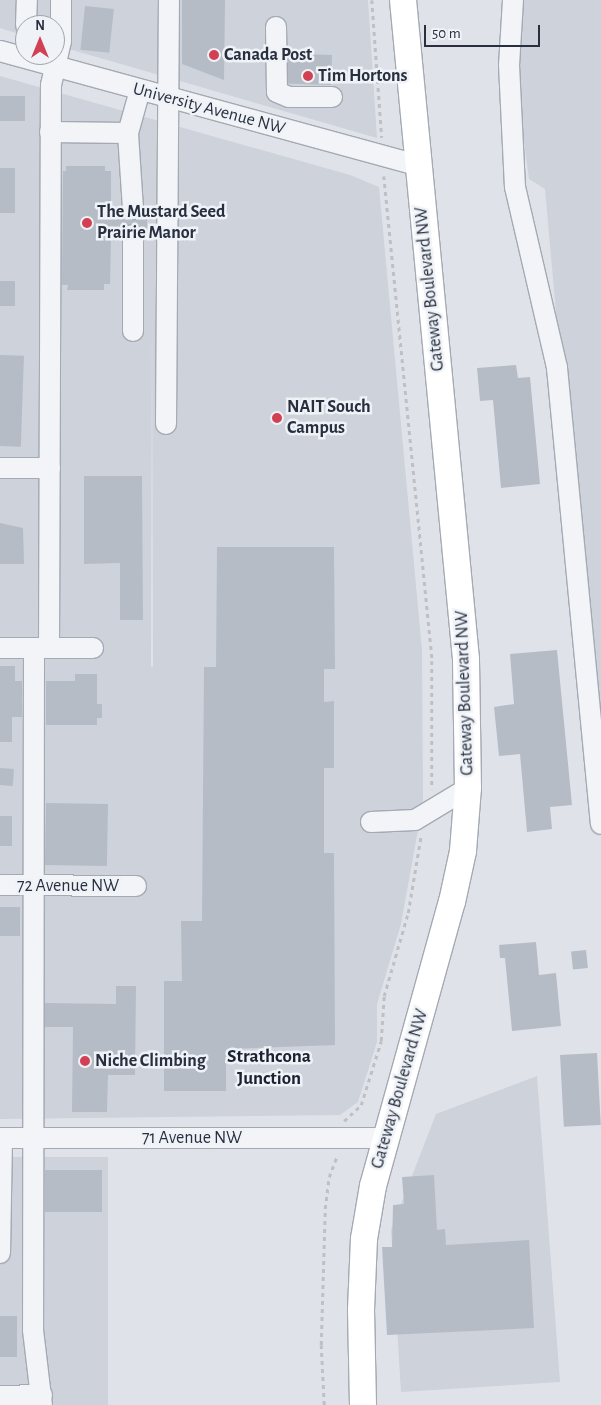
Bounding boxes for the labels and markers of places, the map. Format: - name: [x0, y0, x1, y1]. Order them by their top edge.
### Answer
- place label: Canada Post: [224, 44, 312, 66]
- marker: Canada Post: [208, 49, 220, 61]
- place label: Tim Hortons: [318, 65, 407, 87]
- marker: Tim Hortons: [302, 70, 314, 82]
- place label: The Mustard Seed Prairie Manor: [97, 202, 226, 244]
- marker: The Mustard Seed Prairie Manor: [81, 217, 93, 229]
- place label: NAIT Souch Campus: [287, 397, 371, 439]
- marker: NAIT Souch Campus: [271, 412, 283, 424]
- place label: Niche Climbing: [95, 1050, 206, 1072]
- marker: Niche Climbing: [79, 1055, 91, 1067]

